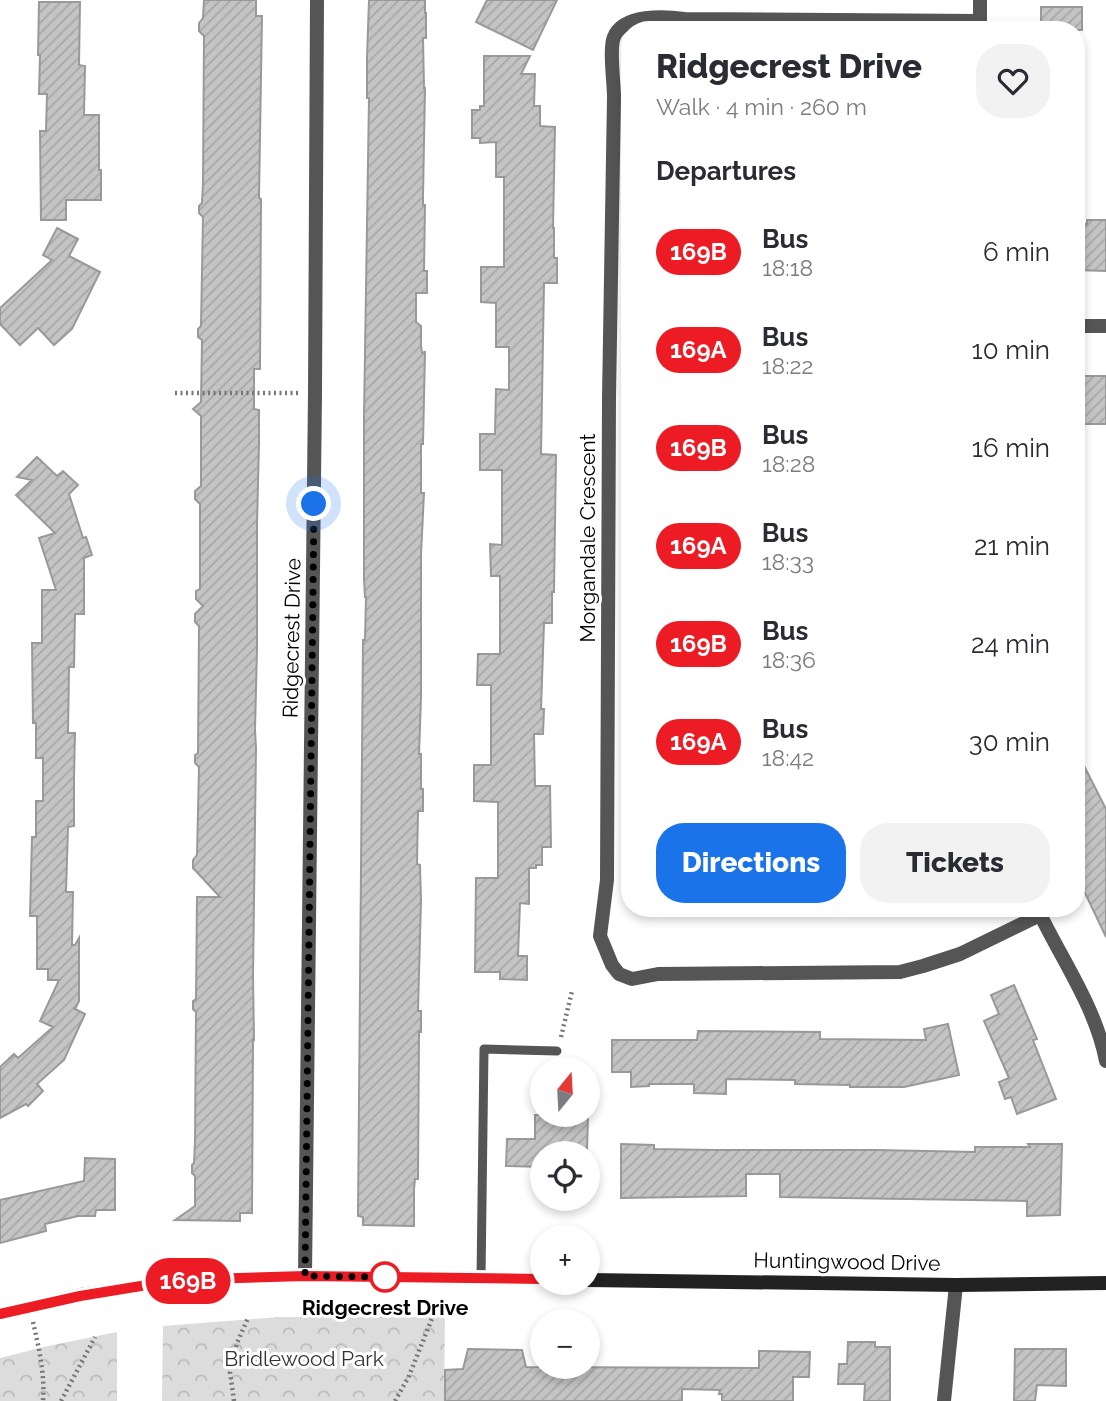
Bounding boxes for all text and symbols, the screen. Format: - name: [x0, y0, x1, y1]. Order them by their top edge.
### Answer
- button: heart: [976, 44, 1050, 118]
- text: Ridgecrest Drive: [656, 47, 922, 86]
- text: Walk · 4 min · 260 m: [656, 93, 867, 120]
- text: Departures: [656, 156, 796, 186]
- text: Bus: [762, 224, 808, 254]
- text: 169B: [670, 237, 727, 266]
- text: 6 min: [983, 237, 1050, 267]
- text: 18:18: [762, 254, 813, 281]
- text: Bus: [762, 322, 808, 352]
- text: 169A: [670, 335, 727, 364]
- text: 10 min: [972, 335, 1050, 365]
- text: 18:22: [762, 352, 813, 379]
- text: Bus: [762, 420, 808, 450]
- street label: Morgandale Crescent: [575, 433, 600, 643]
- text: 169B: [670, 433, 727, 462]
- text: 16 min: [972, 433, 1050, 463]
- text: 18:28: [762, 450, 815, 477]
- your location: [296, 486, 331, 521]
- text: Bus: [762, 518, 808, 548]
- text: 169A: [670, 531, 727, 560]
- text: 21 min: [974, 531, 1050, 561]
- text: 18:33: [762, 548, 814, 575]
- street label: Ridgecrest Drive: [278, 558, 305, 718]
- text: Bus: [762, 616, 808, 646]
- text: 169B: [670, 629, 727, 658]
- text: 24 min: [971, 629, 1050, 659]
- text: 18:36: [762, 646, 816, 673]
- text: Bus: [762, 714, 808, 744]
- text: 169A: [670, 727, 727, 756]
- text: 30 min: [969, 727, 1050, 757]
- text: 18:42: [762, 744, 814, 771]
- button: Directions: [656, 823, 846, 903]
- button: Tickets: [860, 823, 1050, 903]
- north arrow: [530, 1057, 600, 1127]
- map controls: [530, 1057, 600, 1379]
- button: locate: [530, 1141, 600, 1211]
- button: +: [530, 1225, 600, 1295]
- street label: Huntingwood Drive: [753, 1247, 941, 1276]
- line badge: 169B: [139, 1258, 237, 1304]
- marker: Ridgecrest Drive: [370, 1262, 400, 1292]
- text: 169B: [160, 1266, 216, 1295]
- place label: Ridgecrest Drive: [302, 1295, 469, 1320]
- button: −: [530, 1309, 600, 1379]
- park label: Bridlewood Park: [224, 1346, 384, 1371]

